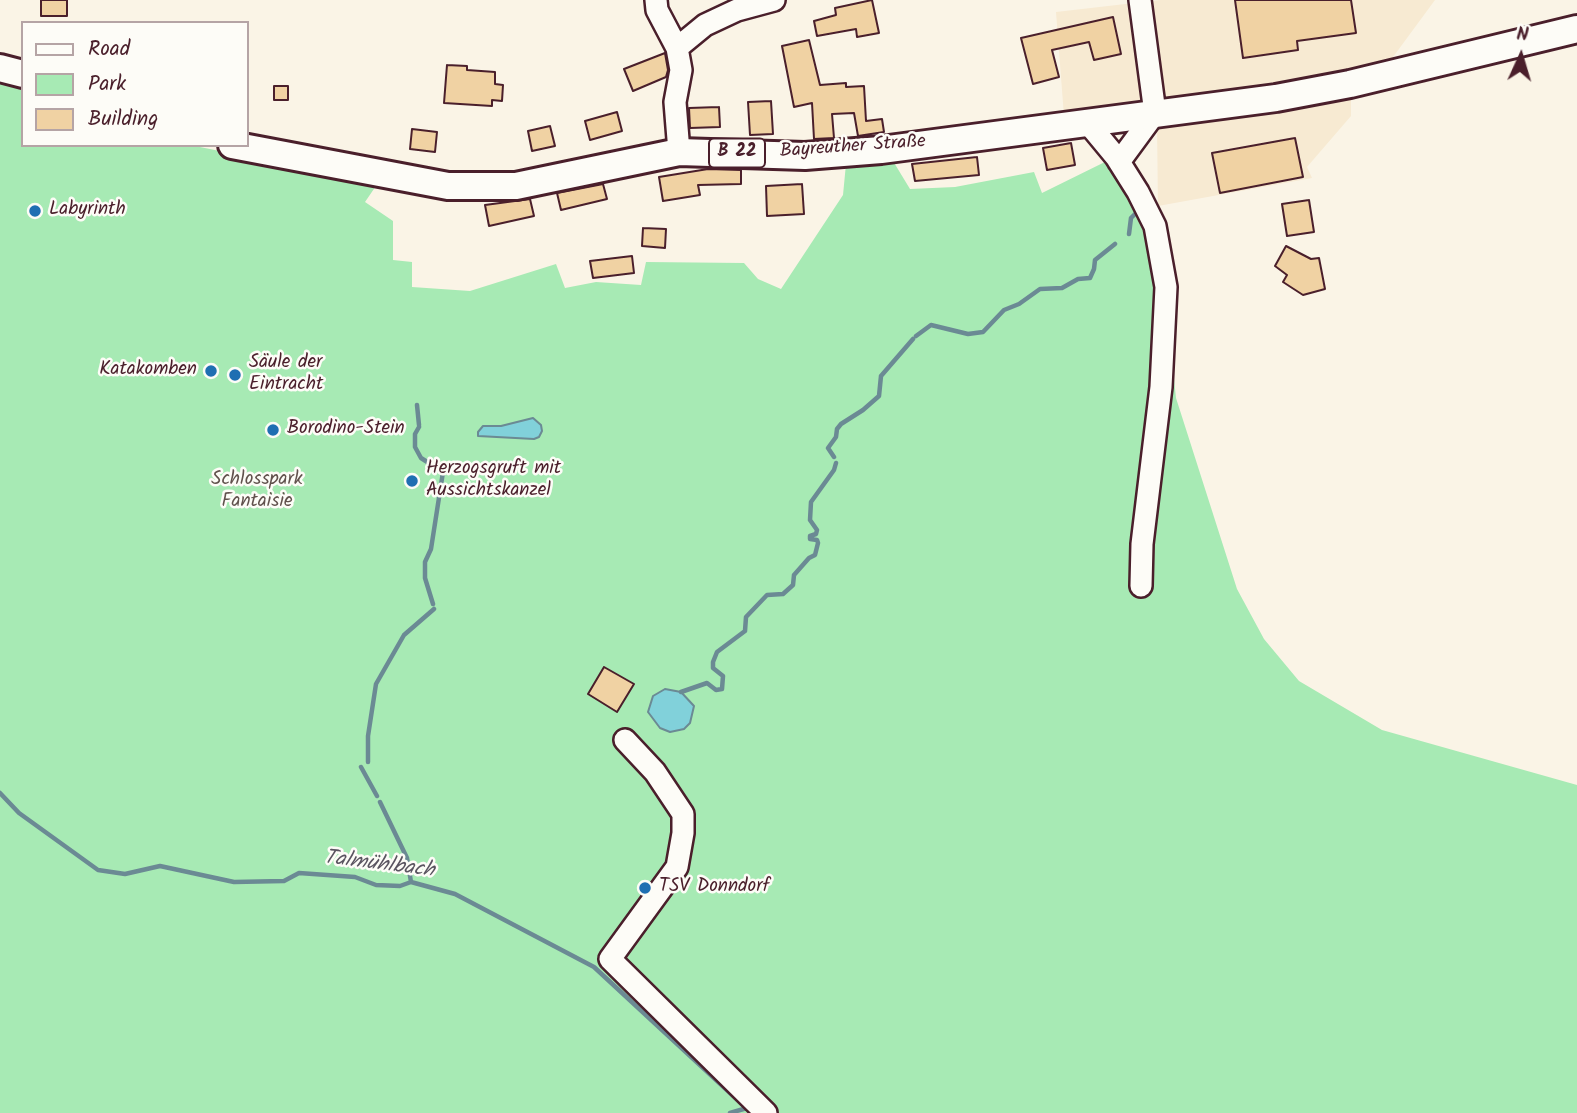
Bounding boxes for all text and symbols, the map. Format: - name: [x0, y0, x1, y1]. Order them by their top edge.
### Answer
- text: N: [1515, 20, 1529, 50]
- legend: [21, 21, 248, 147]
- north arrow: [1486, 21, 1556, 91]
- text: Road: [88, 33, 130, 66]
- text: Park: [88, 68, 126, 101]
- text: Building: [88, 103, 158, 136]
- street label: Bayreuther Straße: [779, 132, 927, 164]
- road number: B 22: [709, 138, 765, 168]
- place label: Labyrinth: [49, 200, 126, 222]
- marker: Labyrinth: [27, 203, 43, 219]
- place label: Säule der Eintracht: [249, 353, 323, 397]
- place label: Katakomben: [99, 360, 197, 382]
- marker: Katakomben: [203, 363, 219, 379]
- marker: Säule der Eintracht: [227, 367, 243, 383]
- place label: Borodino-Stein: [287, 419, 405, 441]
- marker: Borodino-Stein: [265, 422, 281, 438]
- place label: Herzogsgruft mit Aussichtskanzel: [426, 459, 561, 503]
- park label: Schlosspark Fantaisie: [211, 470, 303, 514]
- marker: Herzogsgruft mit Aussichtskanzel: [404, 473, 420, 489]
- water label: Talmühlbach: [322, 847, 436, 885]
- place label: TSV Donndorf: [659, 877, 770, 899]
- marker: TSV Donndorf: [637, 880, 653, 896]

